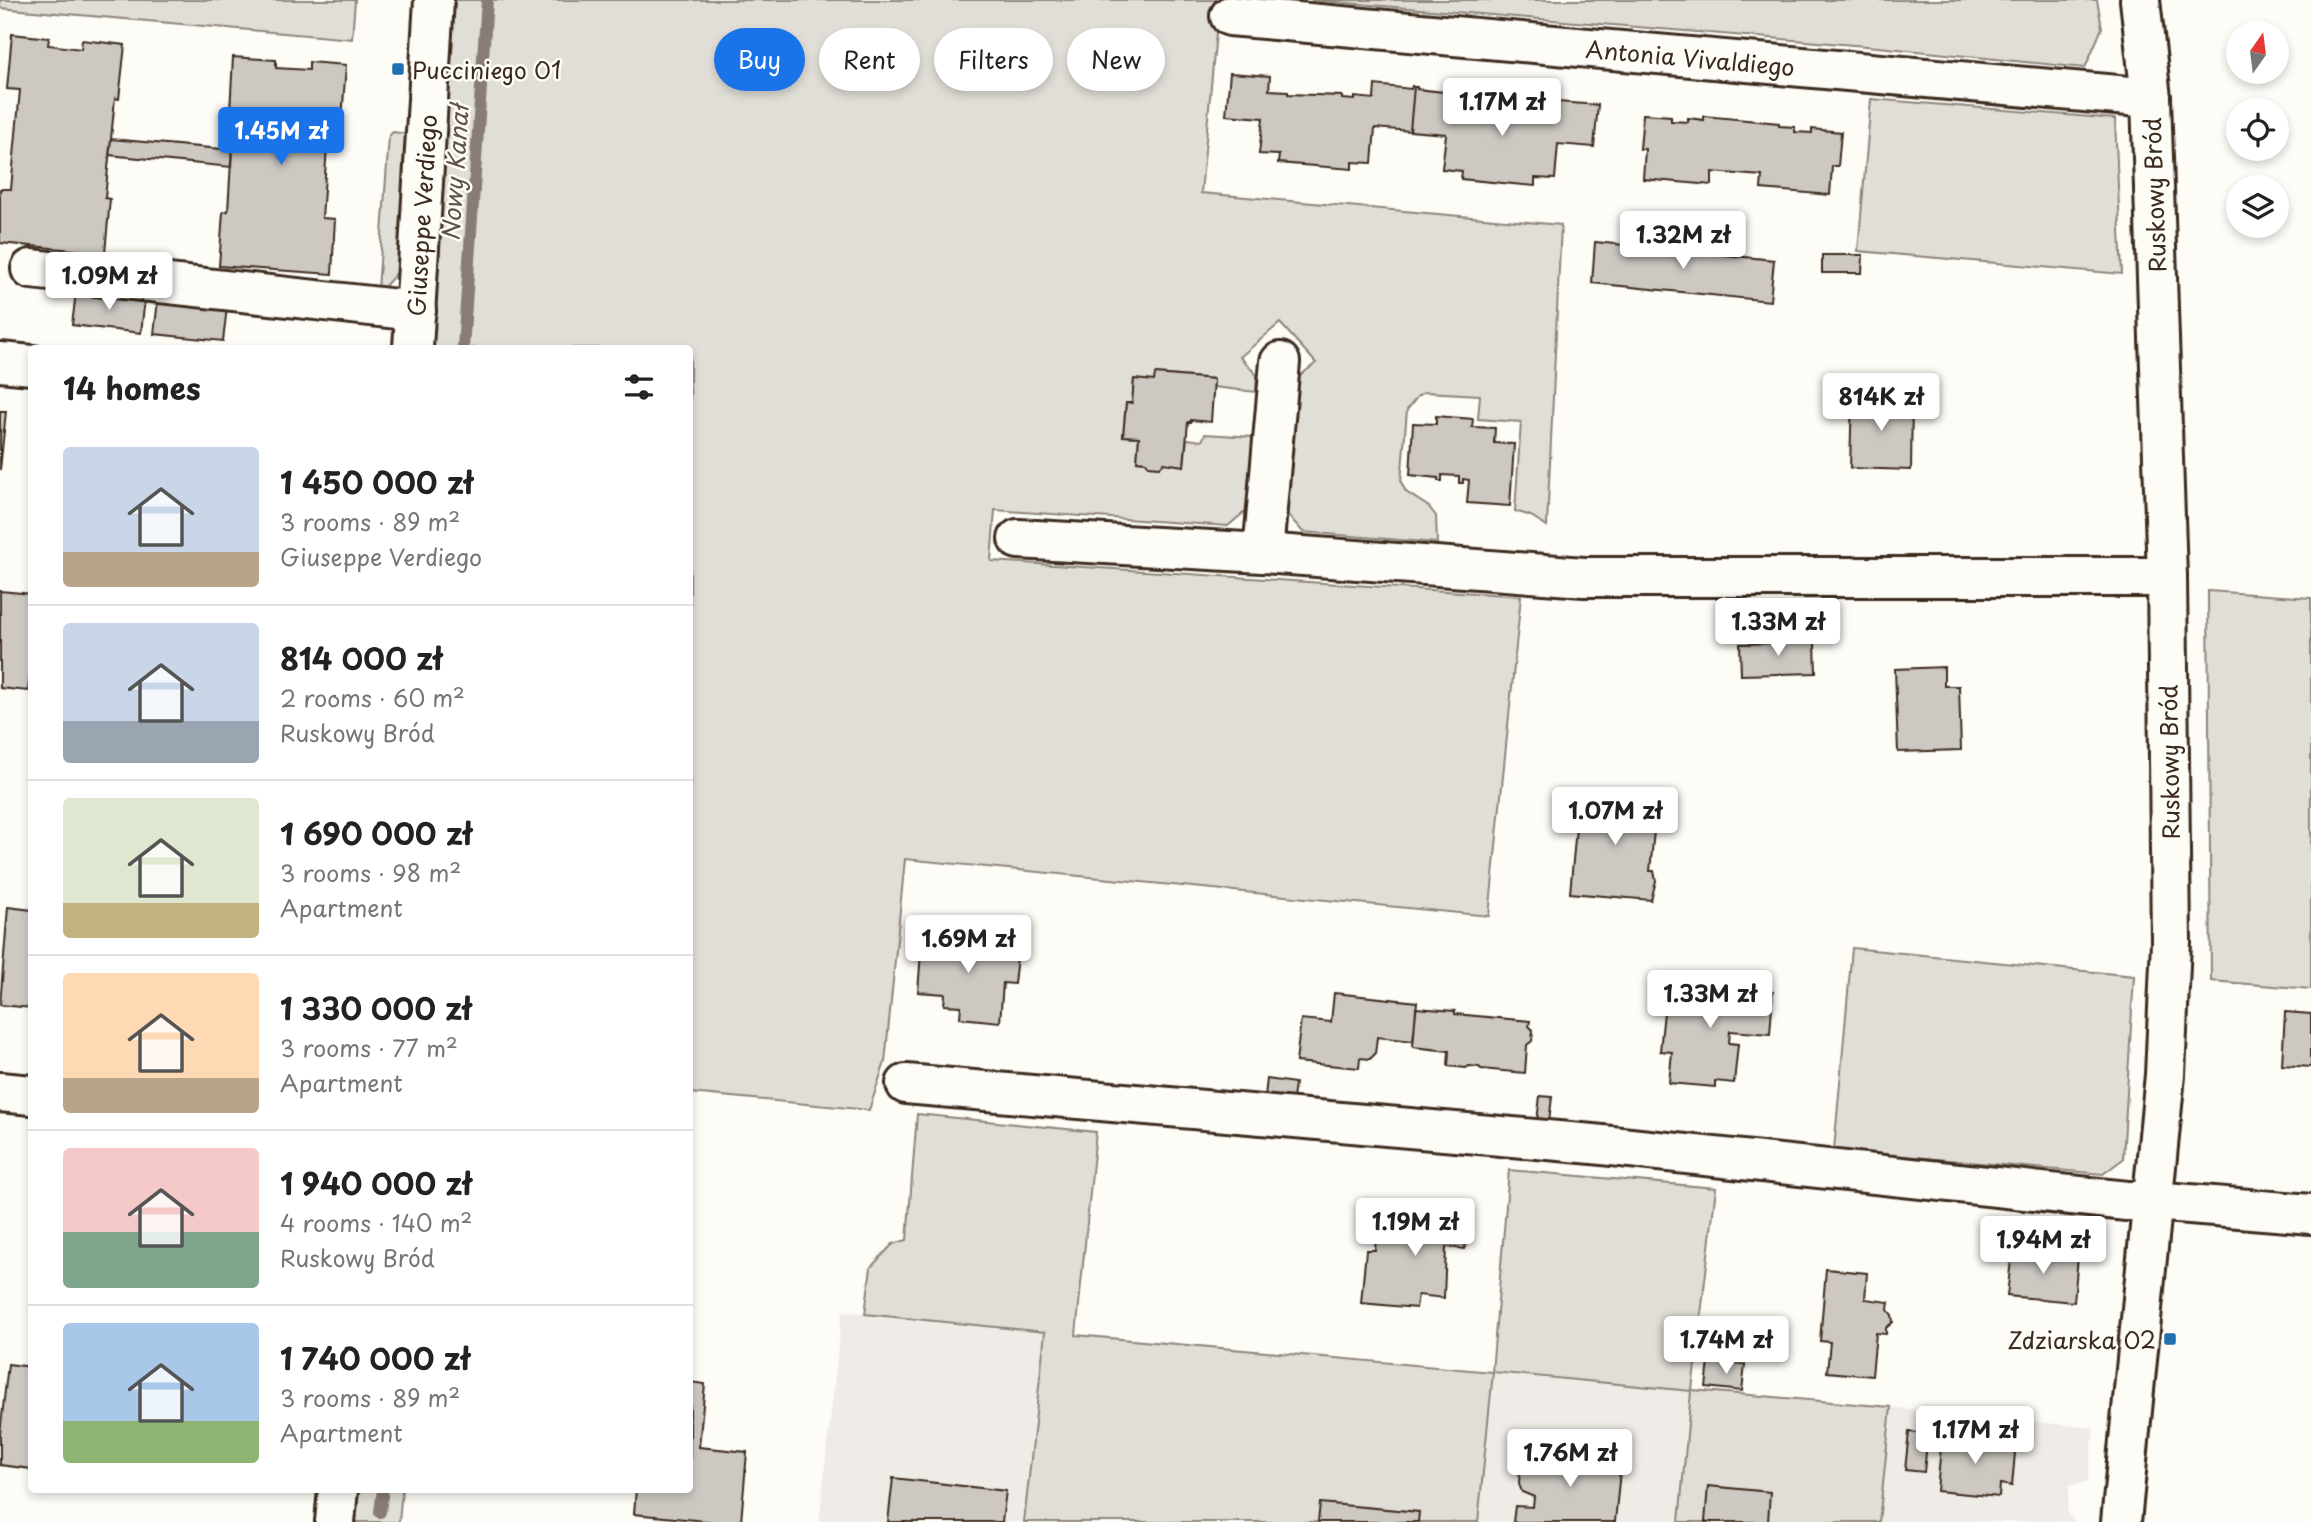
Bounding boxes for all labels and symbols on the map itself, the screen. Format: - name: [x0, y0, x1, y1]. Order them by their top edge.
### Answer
- north arrow: [2226, 21, 2289, 84]
- street label: Antonia Vivaldiego: [1584, 30, 1796, 84]
- place label: Pucciniego 01: [412, 52, 561, 87]
- marker: Pucciniego 01: [390, 61, 406, 77]
- pin: 1.17M zł: [1430, 78, 1574, 138]
- water label: Nowy Kanał: [431, 100, 477, 242]
- pin: 1.45M zł: [209, 108, 353, 167]
- street label: Giuseppe Verdiego: [397, 113, 445, 317]
- street label: Ruskowy Bród: [2134, 117, 2174, 273]
- pin: 1.32M zł: [1611, 212, 1755, 271]
- pin: 1.09M zł: [37, 252, 181, 312]
- pin: 814K zł: [1816, 374, 1946, 433]
- pin: 1.33M zł: [1706, 598, 1850, 658]
- street label: Ruskowy Bród: [2150, 684, 2188, 840]
- pin: 1.07M zł: [1543, 788, 1687, 847]
- pin: 1.69M zł: [896, 916, 1040, 975]
- pin: 1.33M zł: [1638, 970, 1782, 1030]
- pin: 1.19M zł: [1343, 1198, 1487, 1258]
- pin: 1.94M zł: [1971, 1216, 2115, 1276]
- pin: 1.74M zł: [1654, 1316, 1798, 1376]
- place label: Zdziarska 02: [2007, 1322, 2156, 1357]
- marker: Zdziarska 02: [2162, 1331, 2178, 1347]
- pin: 1.17M zł: [1903, 1406, 2047, 1466]
- pin: 1.76M zł: [1498, 1430, 1642, 1489]

